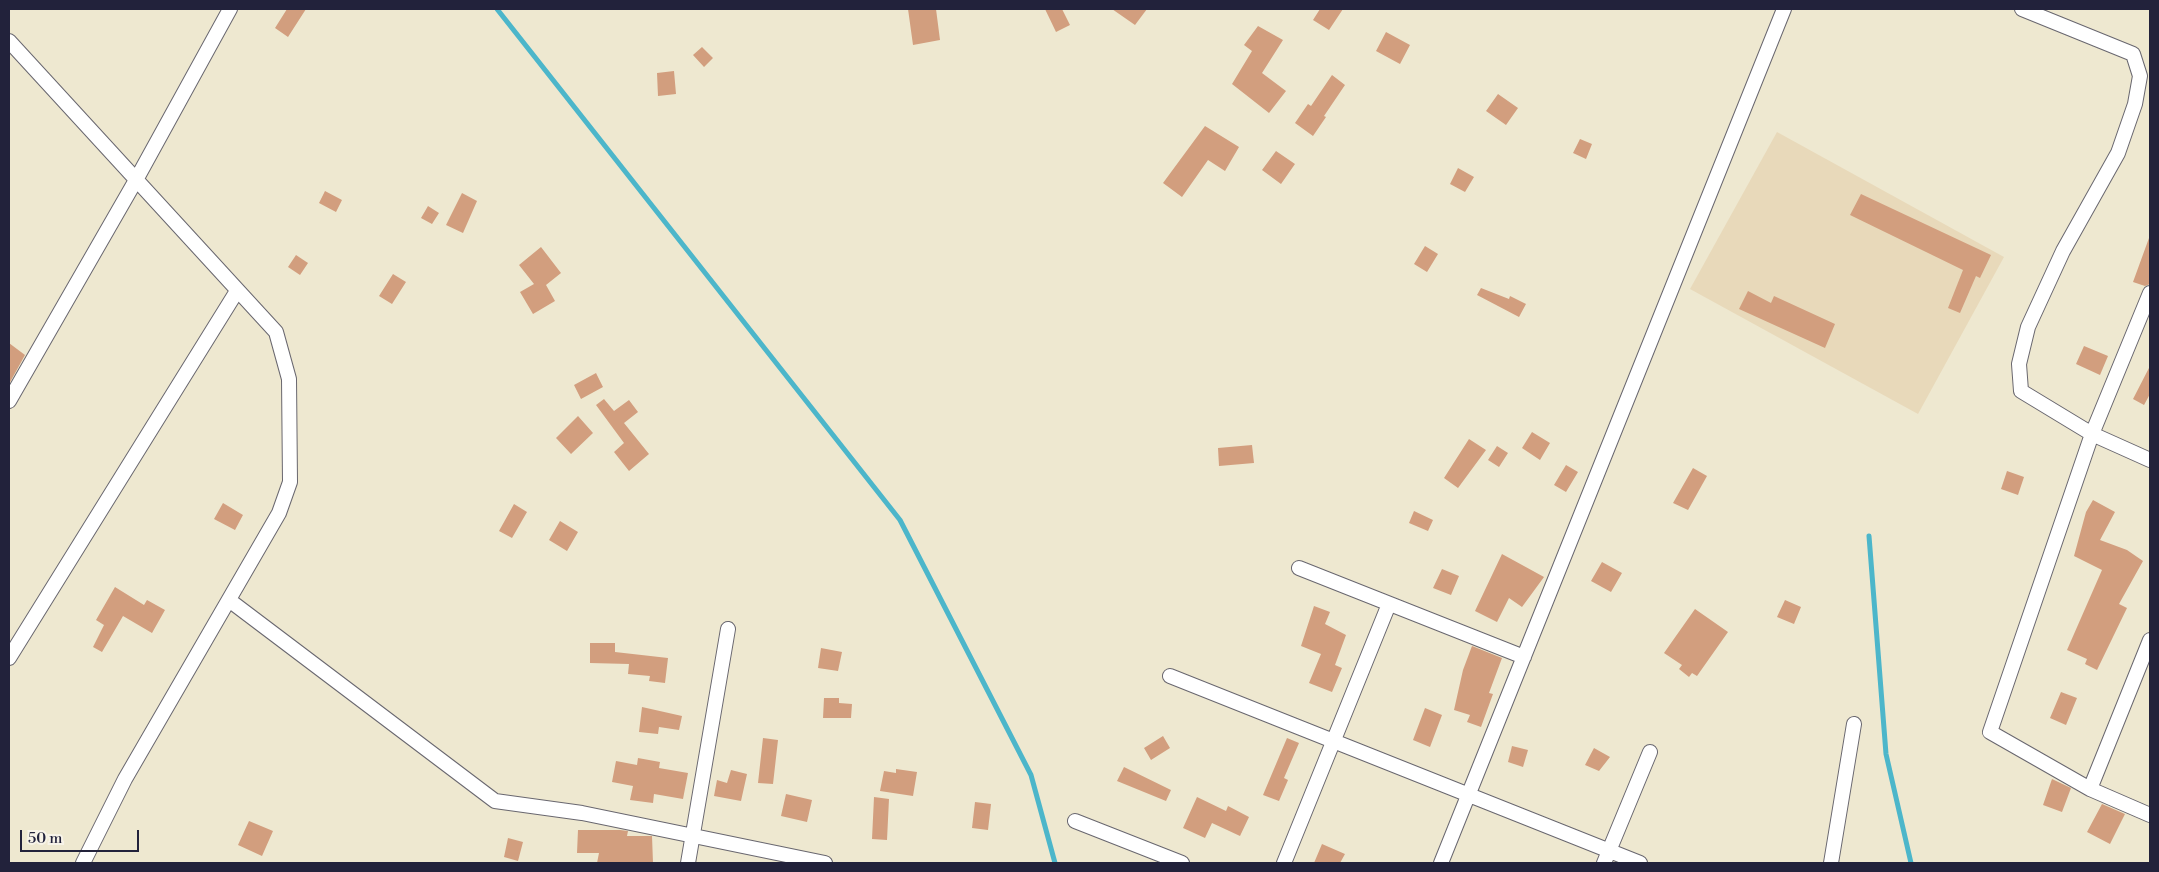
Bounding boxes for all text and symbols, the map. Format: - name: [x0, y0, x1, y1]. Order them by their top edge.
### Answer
- scale bar: [22, 820, 141, 852]
- text: 50 m: [28, 829, 62, 848]

